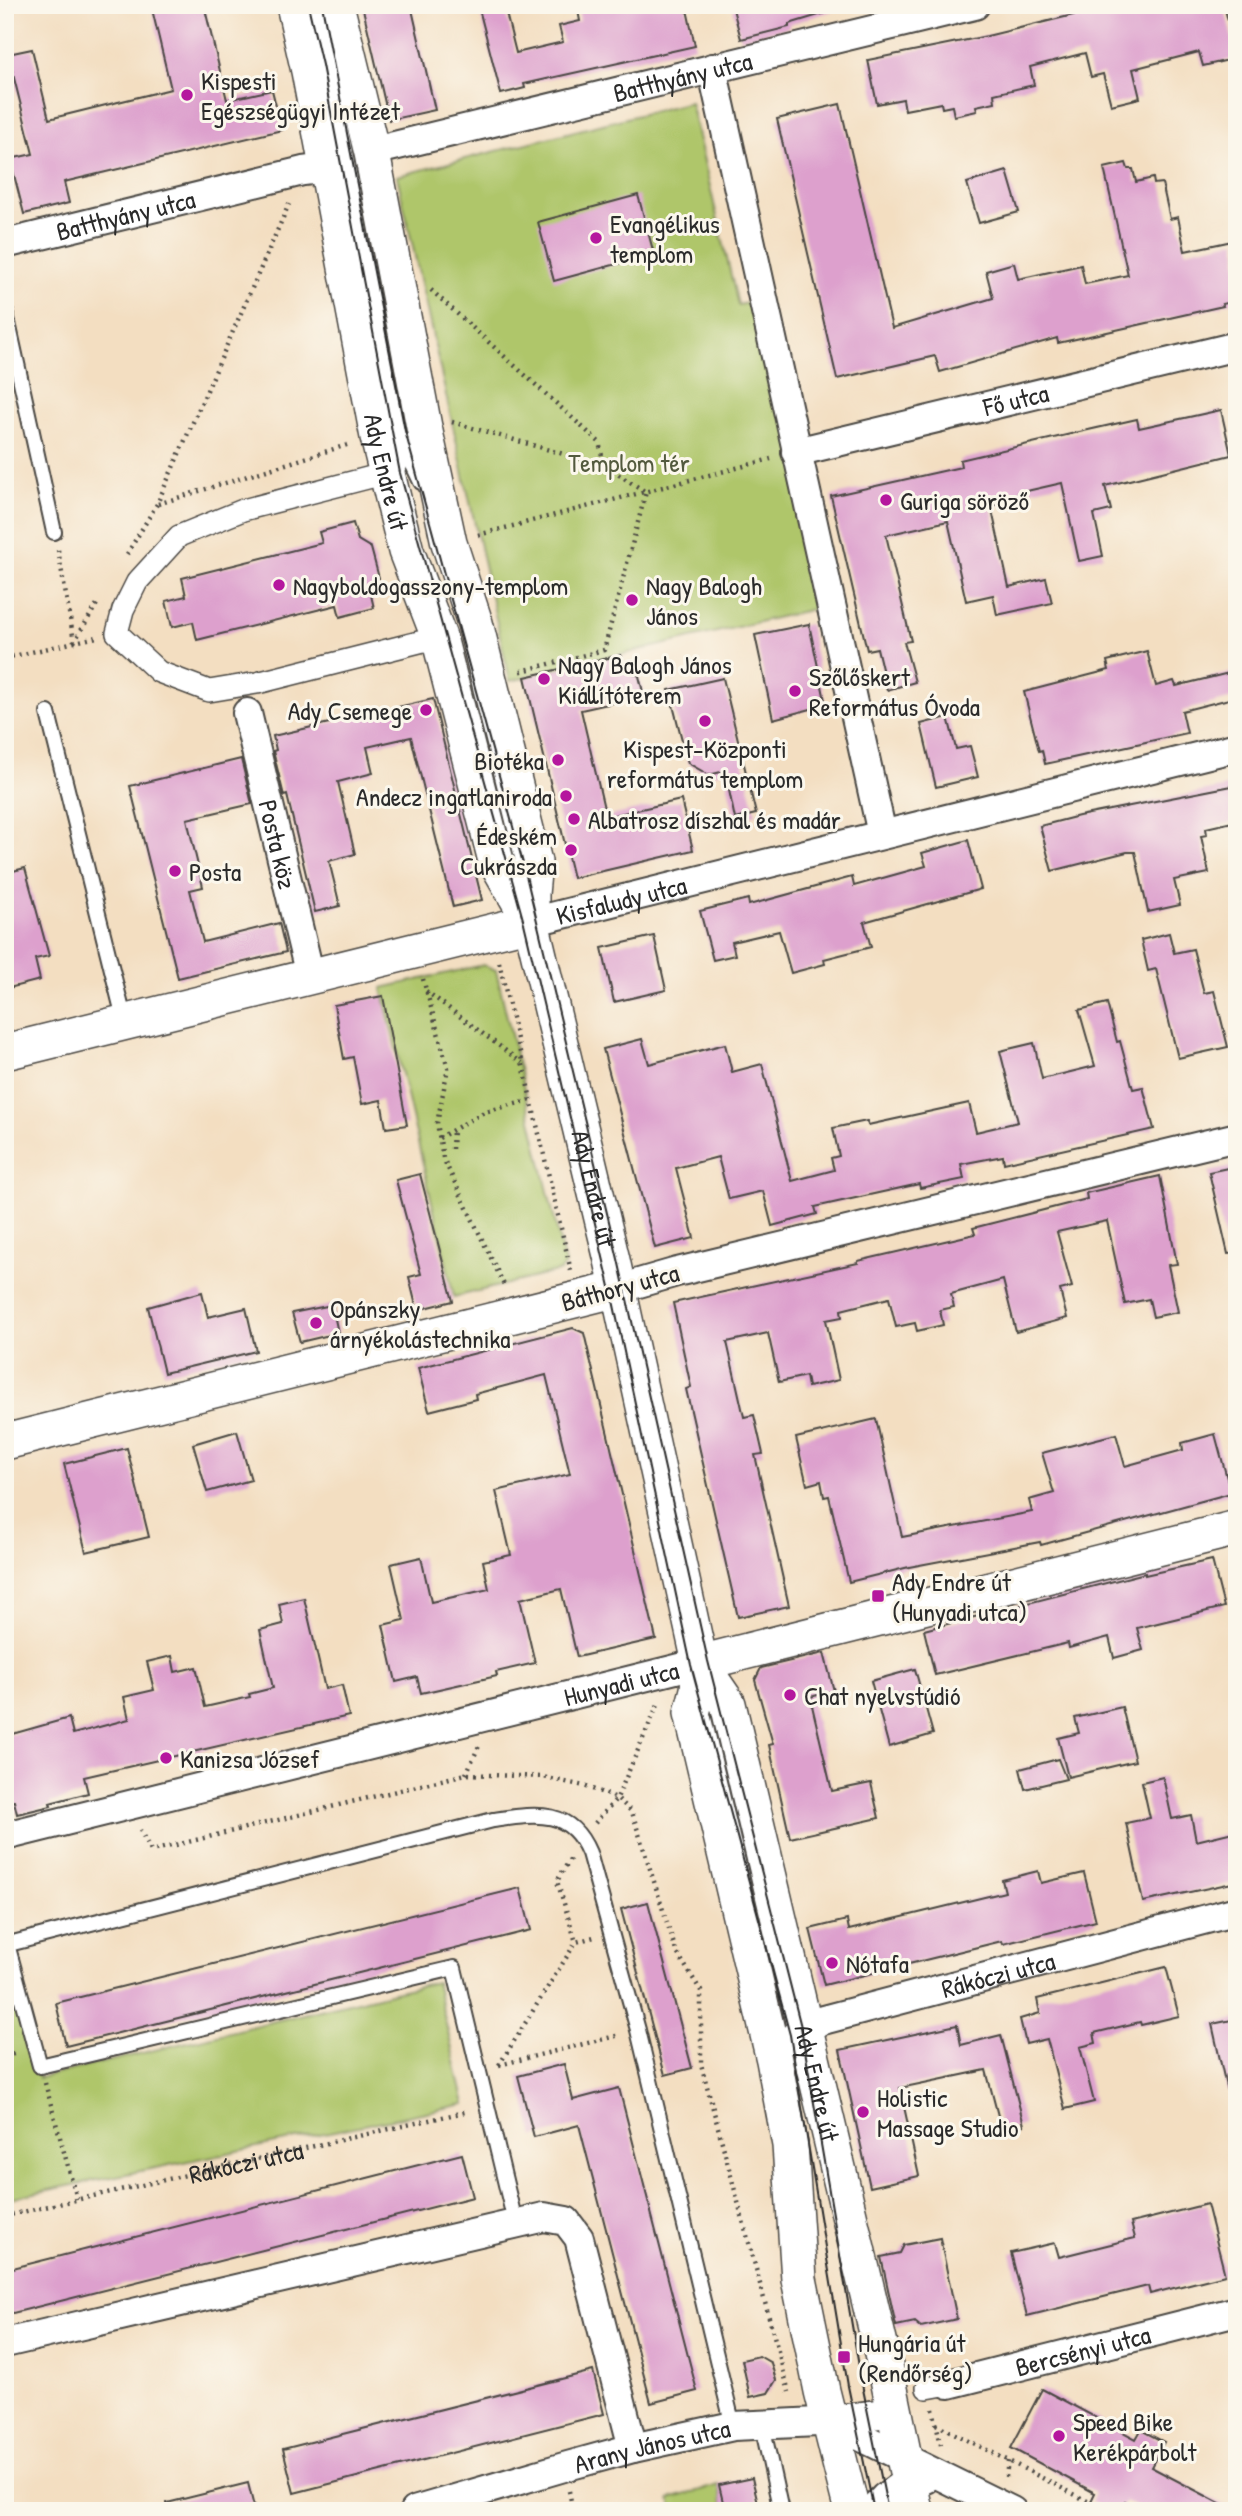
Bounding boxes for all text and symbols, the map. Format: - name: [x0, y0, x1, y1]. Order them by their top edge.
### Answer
- street label: Batthyány utca: [609, 42, 756, 110]
- place label: Kispesti Egészségügyi Intézet: [201, 63, 401, 128]
- marker: Kispesti Egészségügyi Intézet: [179, 87, 195, 103]
- street label: Batthyány utca: [52, 181, 198, 248]
- place label: Evangélikus templom: [610, 206, 720, 271]
- marker: Evangélikus templom: [588, 230, 604, 246]
- street label: Fő utca: [979, 374, 1052, 424]
- street label: Ady Endre út: [356, 411, 418, 535]
- park label: Templom tér: [568, 445, 690, 480]
- place label: Guriga söröző: [900, 483, 1029, 518]
- marker: Guriga söröző: [878, 492, 894, 508]
- place label: Nagyboldogasszony-templom: [293, 568, 568, 603]
- place label: Nagy Balogh János: [646, 568, 762, 633]
- marker: Nagyboldogasszony-templom: [271, 577, 287, 593]
- marker: Nagy Balogh János: [624, 592, 640, 608]
- place label: Nagy Balogh János Kiállítóterem: [558, 647, 732, 712]
- place label: Szőlőskert Református Óvoda: [809, 659, 980, 724]
- marker: Nagy Balogh János Kiállítóterem: [536, 671, 552, 687]
- marker: Szőlőskert Református Óvoda: [787, 683, 803, 699]
- place label: Ady Csemege: [288, 693, 412, 728]
- marker: Ady Csemege: [418, 702, 434, 718]
- marker: Kispest-Központi református templom: [697, 713, 713, 729]
- place label: Kispest-Központi református templom: [607, 731, 803, 796]
- place label: Biotéka: [474, 743, 544, 778]
- marker: Biotéka: [550, 752, 566, 768]
- place label: Andecz ingatlaniroda: [356, 779, 552, 814]
- marker: Andecz ingatlaniroda: [558, 788, 574, 804]
- street label: Posta köz: [251, 796, 306, 892]
- place label: Albatrosz díszhal és madár: [588, 802, 841, 837]
- marker: Albatrosz díszhal és madár: [566, 811, 582, 827]
- place label: Édeském Cukrászda: [460, 818, 557, 883]
- marker: Édeském Cukrászda: [563, 842, 579, 858]
- place label: Posta: [189, 854, 241, 889]
- marker: Posta: [167, 863, 183, 879]
- street label: Kisfaludy utca: [552, 867, 690, 933]
- street label: Ady Endre út: [564, 1126, 626, 1251]
- street label: Báthory utca: [557, 1255, 683, 1319]
- place label: Opánszky árnyékolástechnika: [330, 1291, 511, 1356]
- marker: Opánszky árnyékolástechnika: [308, 1315, 324, 1331]
- place label: Ady Endre út (Hunyadi utca): [892, 1564, 1027, 1629]
- marker: Ady Endre út (Hunyadi utca): [870, 1588, 886, 1604]
- street label: Hunyadi utca: [560, 1651, 682, 1714]
- place label: Chat nyelvstúdió: [804, 1678, 961, 1713]
- marker: Chat nyelvstúdió: [782, 1687, 798, 1703]
- place label: Kanizsa József: [180, 1741, 320, 1776]
- marker: Kanizsa József: [158, 1750, 174, 1766]
- street label: Rákóczi utca: [937, 1942, 1058, 2006]
- place label: Nótafa: [846, 1946, 909, 1981]
- marker: Nótafa: [824, 1955, 840, 1971]
- street label: Ady Endre út: [787, 2021, 849, 2146]
- place label: Holistic Massage Studio: [877, 2080, 1019, 2145]
- marker: Holistic Massage Studio: [855, 2104, 871, 2120]
- street label: Rákóczi utca: [185, 2132, 306, 2191]
- street label: Bercsényi utca: [1011, 2316, 1154, 2384]
- place label: Hungária út (Rendőrség): [858, 2325, 973, 2390]
- marker: Hungária út (Rendőrség): [836, 2349, 852, 2365]
- place label: Speed Bike Kerékpárbolt: [1073, 2404, 1198, 2469]
- street label: Arany János utca: [570, 2410, 733, 2481]
- marker: Speed Bike Kerékpárbolt: [1051, 2428, 1067, 2444]

